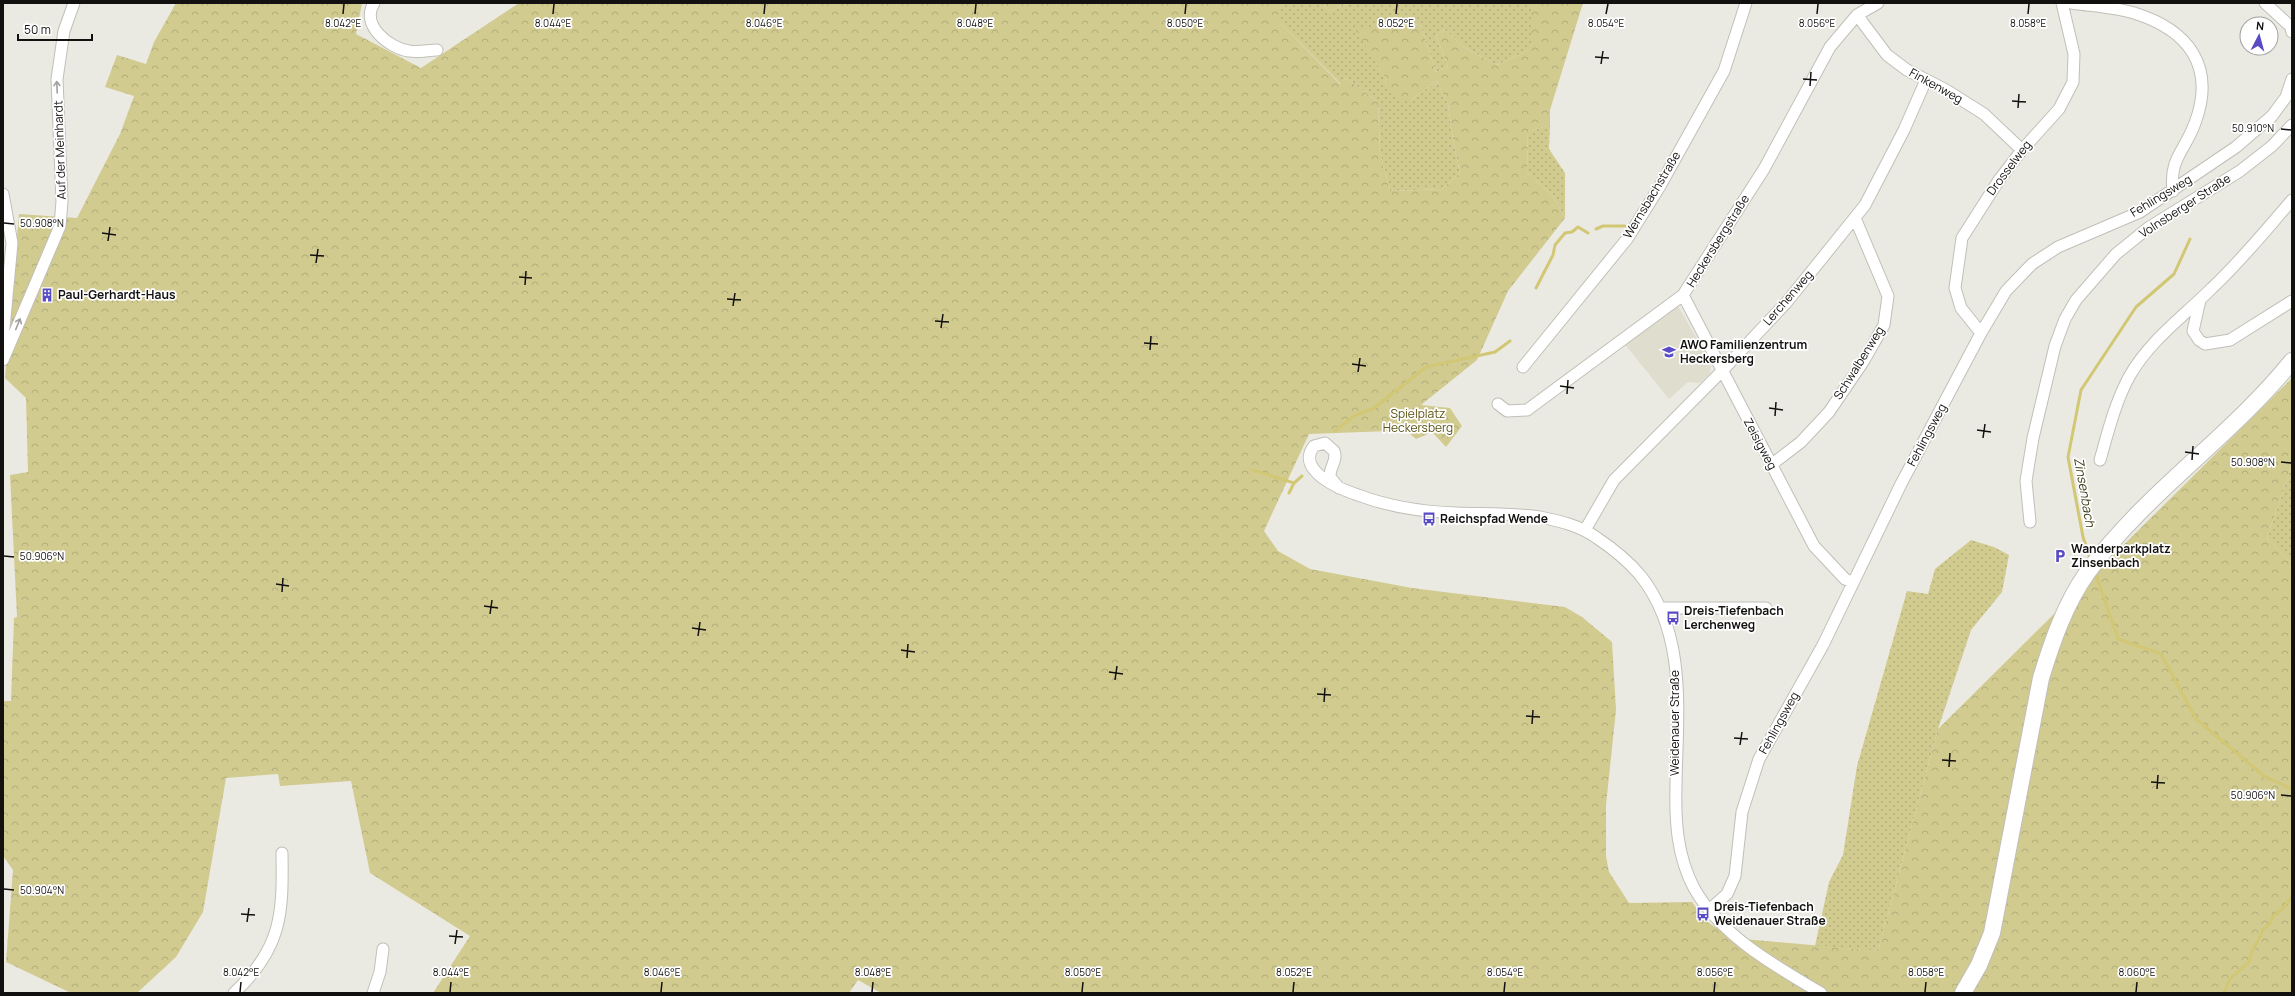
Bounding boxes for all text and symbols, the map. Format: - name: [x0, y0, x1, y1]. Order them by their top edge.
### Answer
- scale bar: [18, 16, 92, 42]
- text: 8.042°E: [325, 16, 361, 30]
- text: 8.044°E: [535, 16, 572, 30]
- text: 8.046°E: [746, 16, 783, 30]
- text: 8.048°E: [957, 16, 993, 30]
- text: 8.050°E: [1167, 16, 1204, 30]
- text: 8.052°E: [1378, 16, 1414, 30]
- text: 8.054°E: [1588, 16, 1624, 30]
- text: 8.056°E: [1799, 16, 1836, 30]
- text: 8.058°E: [2010, 16, 2046, 30]
- north arrow: [2239, 16, 2279, 56]
- text: N: [2255, 18, 2265, 33]
- text: 50 m: [24, 21, 51, 38]
- street label: Finkenweg: [1906, 64, 1966, 107]
- one-way arrow: [53, 81, 61, 94]
- street label: Auf der Meinhardt: [49, 100, 70, 200]
- text: 50.910°N: [2232, 121, 2274, 135]
- street label: Drosselweg: [1982, 137, 2035, 199]
- street label: Wernsbachstraße: [1619, 148, 1684, 241]
- street label: Volnsberger Straße: [2136, 170, 2234, 242]
- street label: Fehlingsweg: [2127, 171, 2195, 221]
- street label: Heckersbergstraße: [1682, 191, 1753, 290]
- text: 50.908°N: [20, 216, 64, 230]
- street label: Lerchenweg: [1759, 266, 1816, 329]
- place label: Paul-Gerhardt-Haus: [58, 286, 176, 303]
- building icon: Paul-Gerhardt-Haus: [39, 287, 55, 303]
- one-way arrow: [15, 318, 23, 330]
- street label: Schwalbenweg: [1829, 323, 1888, 403]
- place label: AWO Familienzentrum Heckersberg: [1680, 336, 1807, 367]
- school or university icon: AWO Familienzentrum Heckersberg: [1661, 344, 1677, 360]
- street label: Fehlingsweg: [1903, 400, 1950, 469]
- park label: Spielplatz Heckersberg: [1383, 405, 1453, 436]
- street label: Zeisigweg: [1740, 415, 1781, 473]
- text: 50.908°N: [2231, 455, 2275, 469]
- water label: Zinsenbach: [2070, 456, 2100, 530]
- place label: Reichspfad Wende: [1440, 510, 1548, 527]
- bus stop icon: Reichspfad Wende: [1421, 511, 1437, 527]
- place label: Wanderparkplatz Zinsenbach: [2071, 540, 2171, 571]
- parking icon: Wanderparkplatz Zinsenbach: [2052, 548, 2068, 564]
- text: 50.906°N: [20, 549, 64, 563]
- place label: Dreis-Tiefenbach Lerchenweg: [1684, 602, 1784, 633]
- bus stop icon: Dreis-Tiefenbach Lerchenweg: [1665, 610, 1681, 626]
- street label: Weidenauer Straße: [1666, 670, 1683, 776]
- street label: Fehlingsweg: [1754, 688, 1803, 757]
- text: 50.906°N: [2231, 788, 2275, 802]
- text: 50.904°N: [20, 883, 64, 897]
- place label: Dreis-Tiefenbach Weidenauer Straße: [1714, 898, 1826, 929]
- bus stop icon: Dreis-Tiefenbach Weidenauer Straße: [1695, 906, 1711, 922]
- text: 8.042°E: [223, 965, 259, 979]
- text: 8.044°E: [433, 965, 470, 979]
- text: 8.046°E: [644, 965, 681, 979]
- text: 8.048°E: [855, 965, 891, 979]
- text: 8.050°E: [1065, 965, 1102, 979]
- text: 8.052°E: [1276, 965, 1312, 979]
- text: 8.054°E: [1487, 965, 1523, 979]
- text: 8.056°E: [1697, 965, 1734, 979]
- text: 8.058°E: [1908, 965, 1944, 979]
- text: 8.060°E: [2119, 965, 2156, 979]

